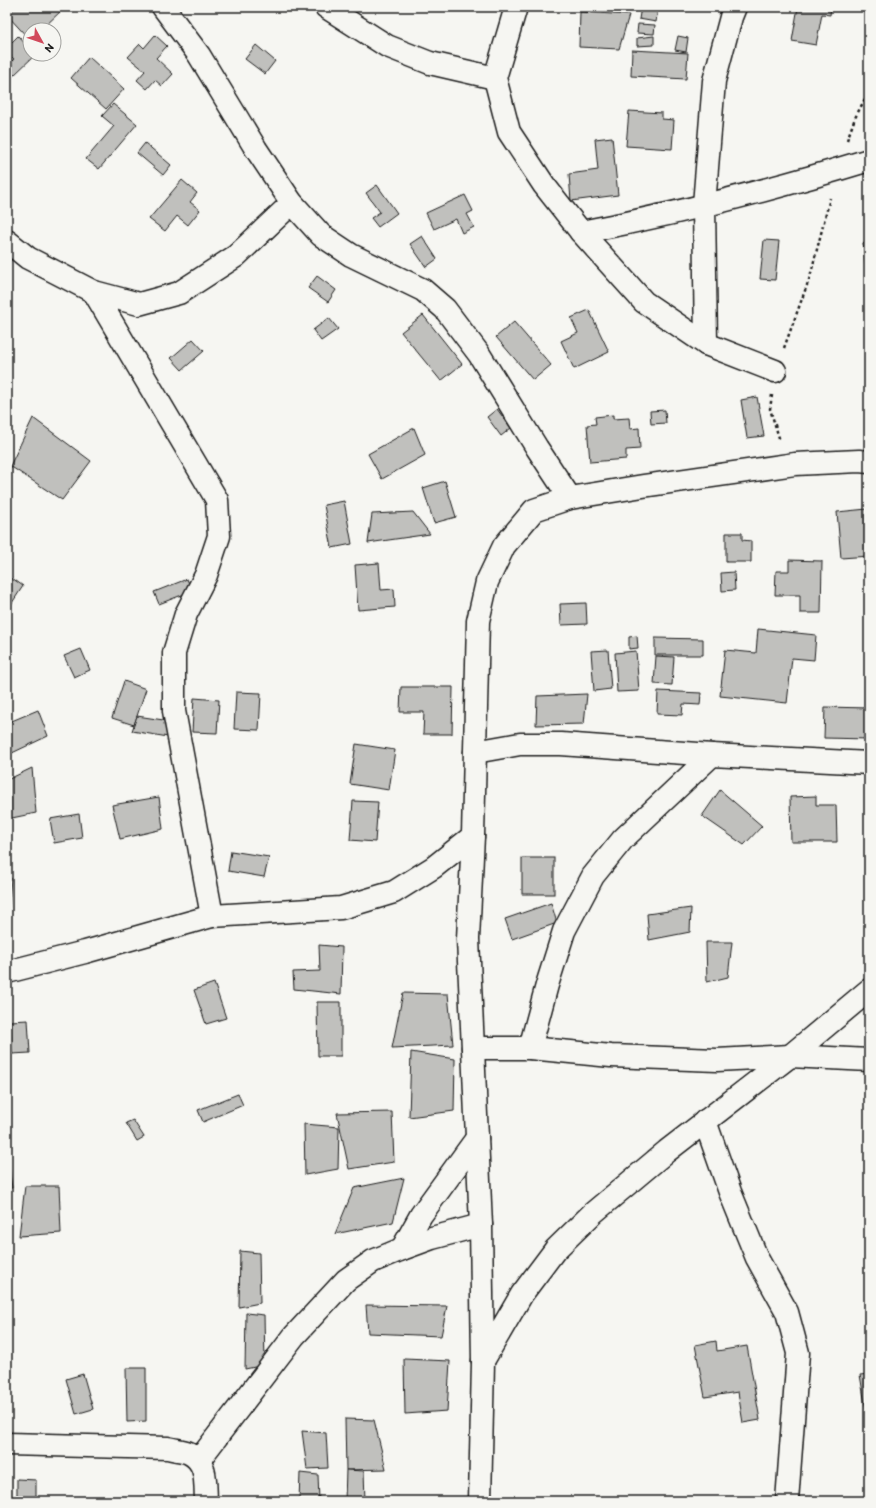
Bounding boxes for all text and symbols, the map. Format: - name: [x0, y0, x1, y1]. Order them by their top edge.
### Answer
- north arrow: [22, 22, 62, 62]
- text: N: [42, 41, 57, 55]

